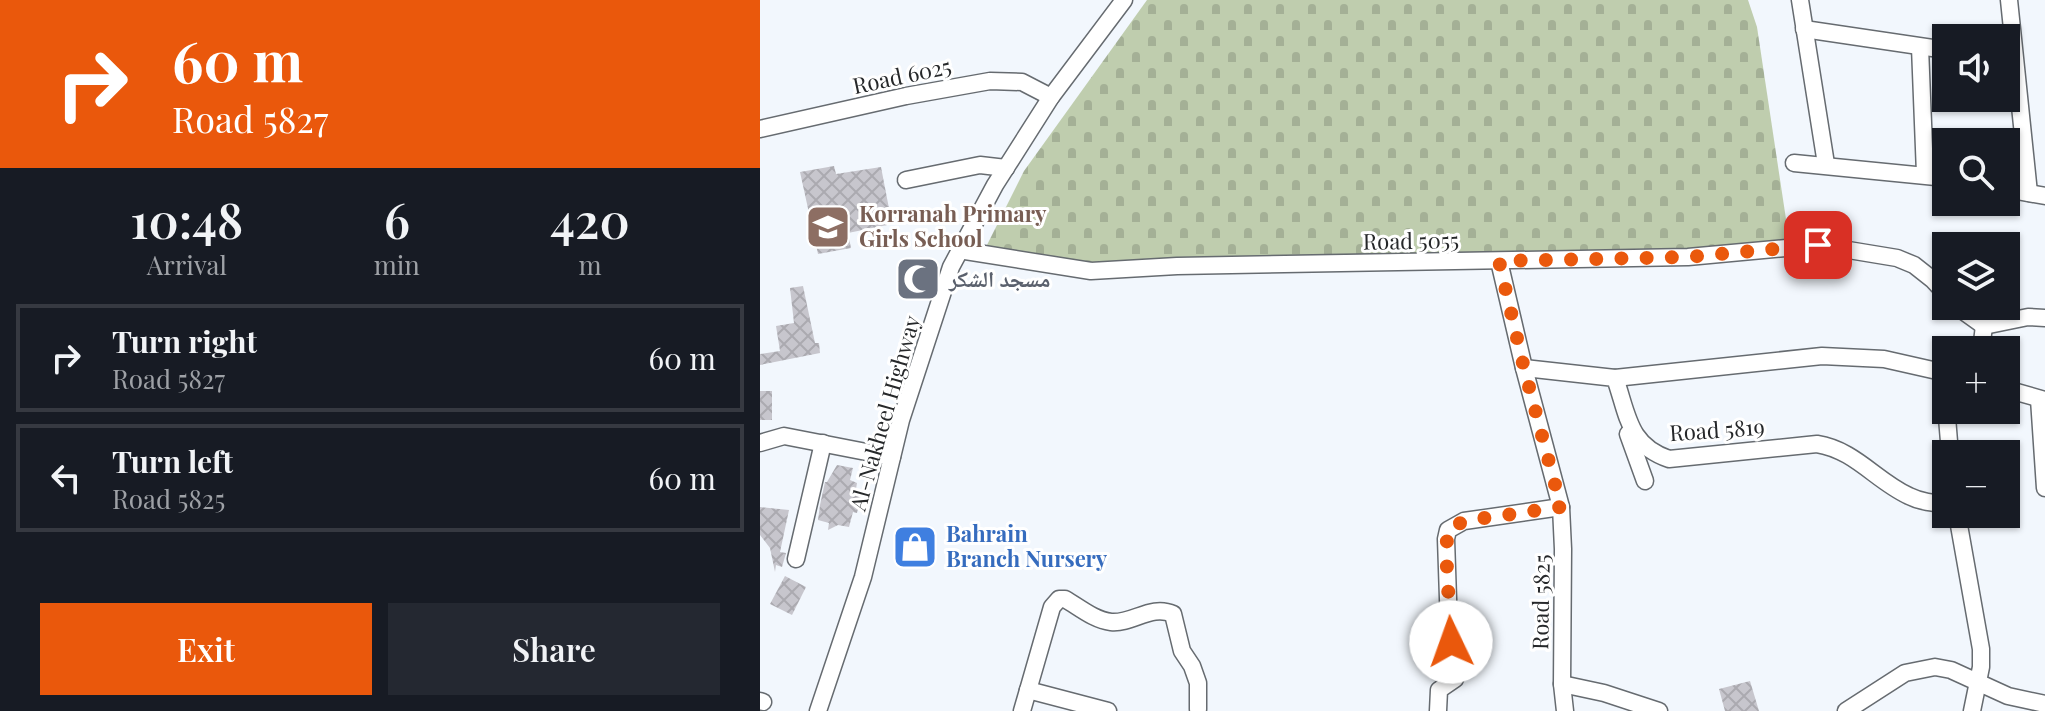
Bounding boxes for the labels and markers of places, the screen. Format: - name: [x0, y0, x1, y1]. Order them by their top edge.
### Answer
- place label: Korranah Primary Girls School: [859, 198, 1047, 253]
- school or university icon: Korranah Primary Girls School: [804, 203, 852, 251]
- pin: [1784, 211, 1852, 279]
- mosque icon: مسجد الشكر: [894, 255, 942, 303]
- place label: مسجد الشكر: [948, 263, 1050, 293]
- place label: Bahrain Branch Nursery: [946, 518, 1108, 573]
- shop icon: Bahrain Branch Nursery: [891, 523, 939, 571]

